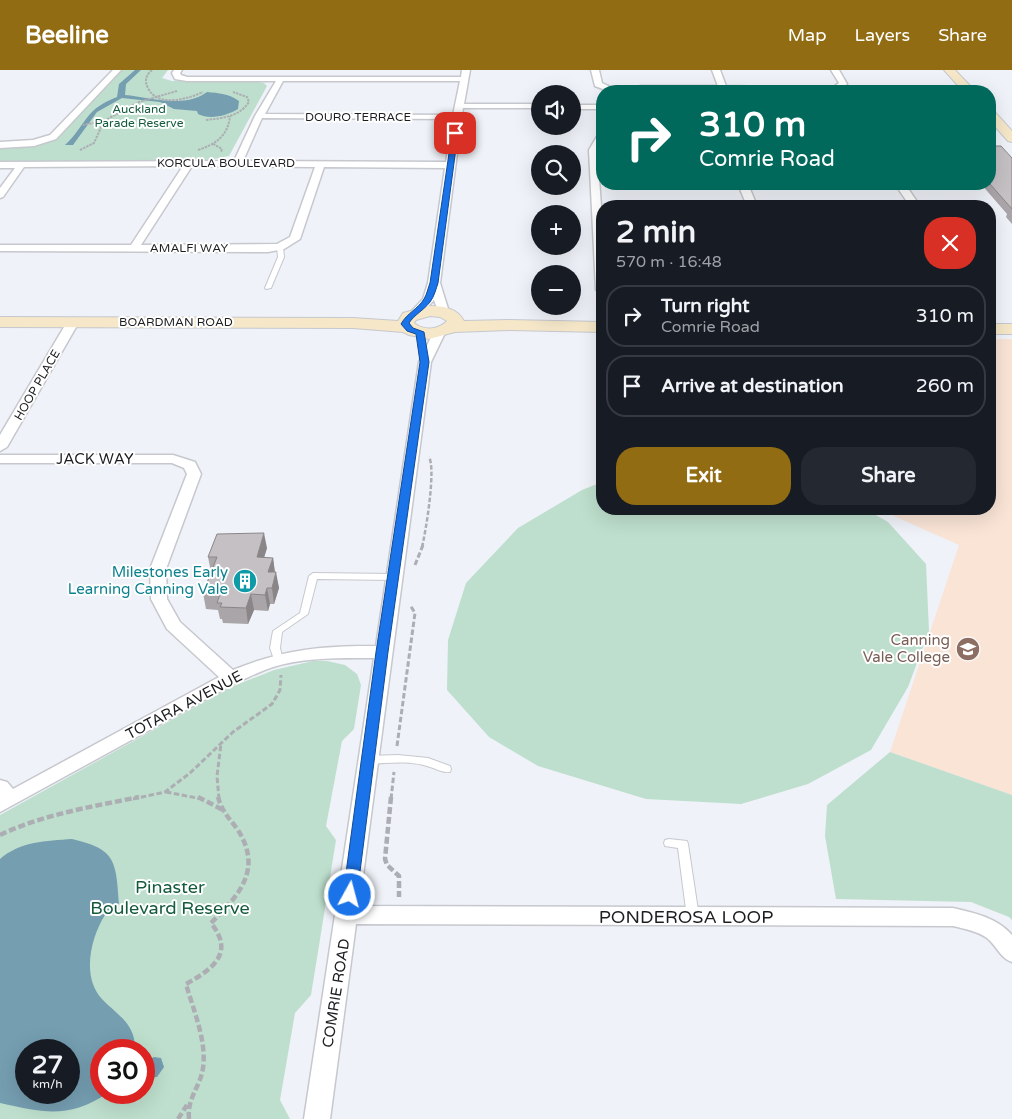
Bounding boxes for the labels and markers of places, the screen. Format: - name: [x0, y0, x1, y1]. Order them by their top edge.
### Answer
- pin: [434, 112, 476, 154]
- place label: Milestones Early Learning Canning Vale: [68, 563, 228, 598]
- building icon: Milestones Early Learning Canning Vale: [232, 568, 258, 594]
- place label: Canning Vale College: [863, 631, 950, 666]
- school or university icon: Canning Vale College: [955, 636, 981, 662]

